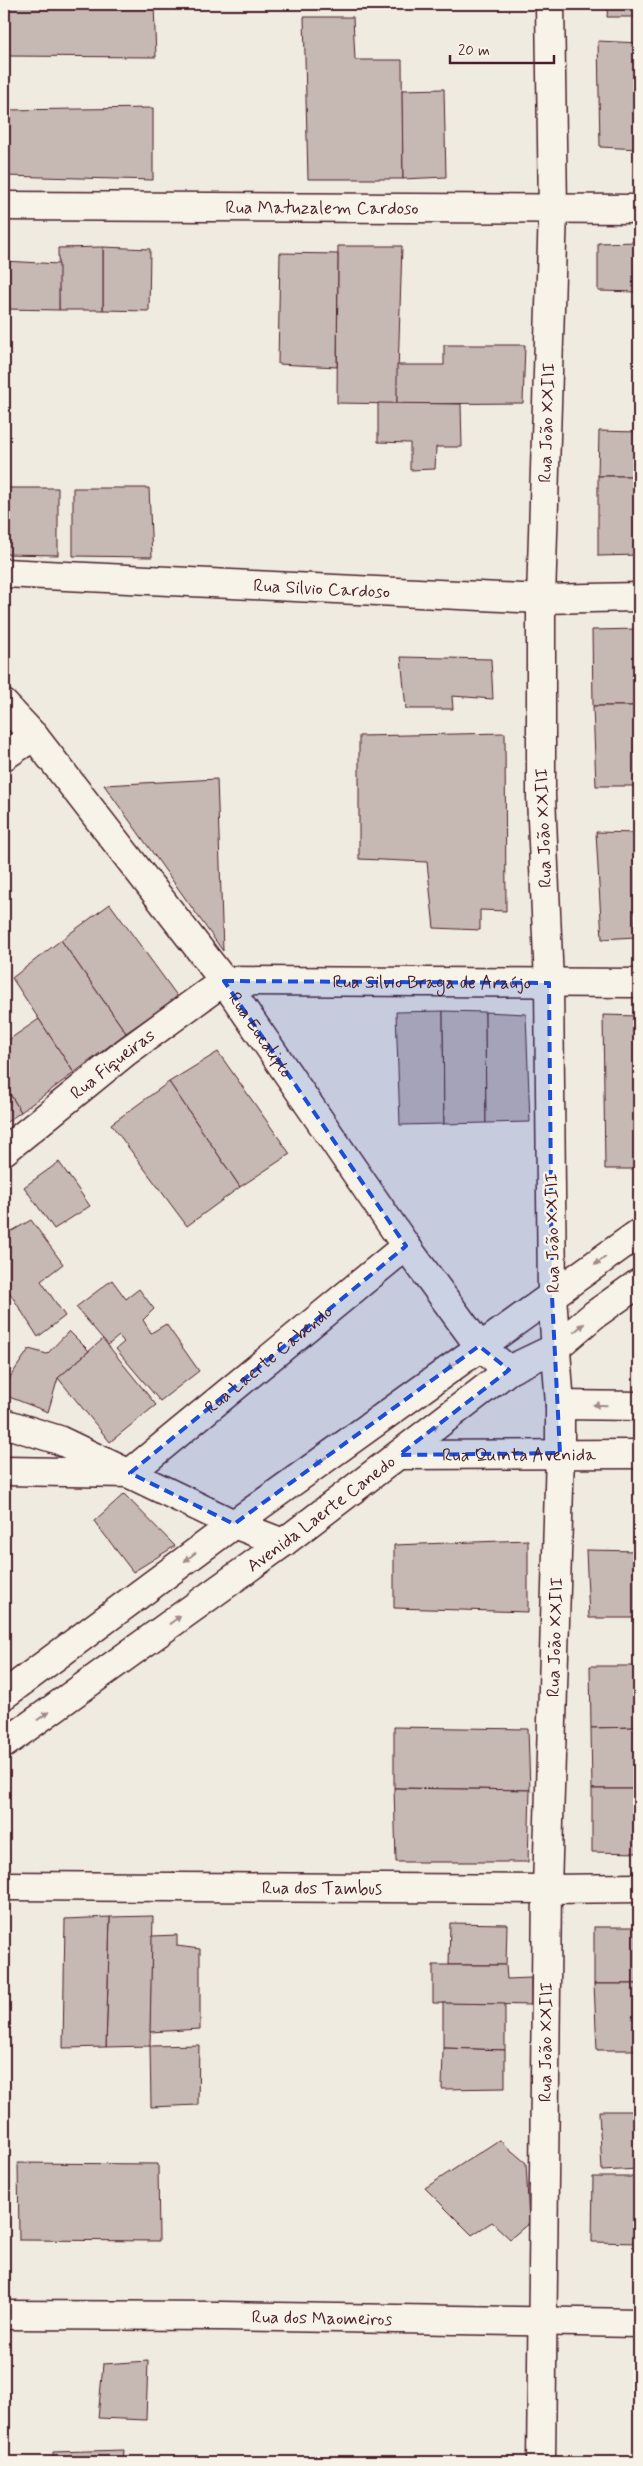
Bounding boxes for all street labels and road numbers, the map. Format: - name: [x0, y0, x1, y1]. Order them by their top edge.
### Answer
- street label: Rua Matuzalem Cardoso: [225, 196, 419, 221]
- street label: Rua João XXIII: [534, 362, 561, 483]
- street label: Rua Silvio Cardoso: [253, 574, 391, 605]
- street label: Rua João XXIII: [530, 767, 558, 888]
- street label: Rua Silvio Braga de Araújo: [332, 971, 531, 996]
- street label: Rua Eucalipto: [222, 988, 298, 1083]
- street label: Rua Fiqueiras: [66, 1024, 160, 1106]
- street label: Rua João XXIII: [540, 1173, 566, 1293]
- street label: Rua Laerte Cabendo: [200, 1300, 338, 1420]
- street label: Rua Quinta Avenida: [442, 1443, 596, 1468]
- street label: Avenida Laerte Canedo: [242, 1450, 401, 1578]
- street label: Rua João XXIII: [542, 1577, 569, 1698]
- street label: Rua dos Tambus: [262, 1876, 382, 1901]
- street label: Rua João XXIII: [534, 1982, 559, 2102]
- street label: Rua dos Maomeiros: [251, 2305, 393, 2332]

